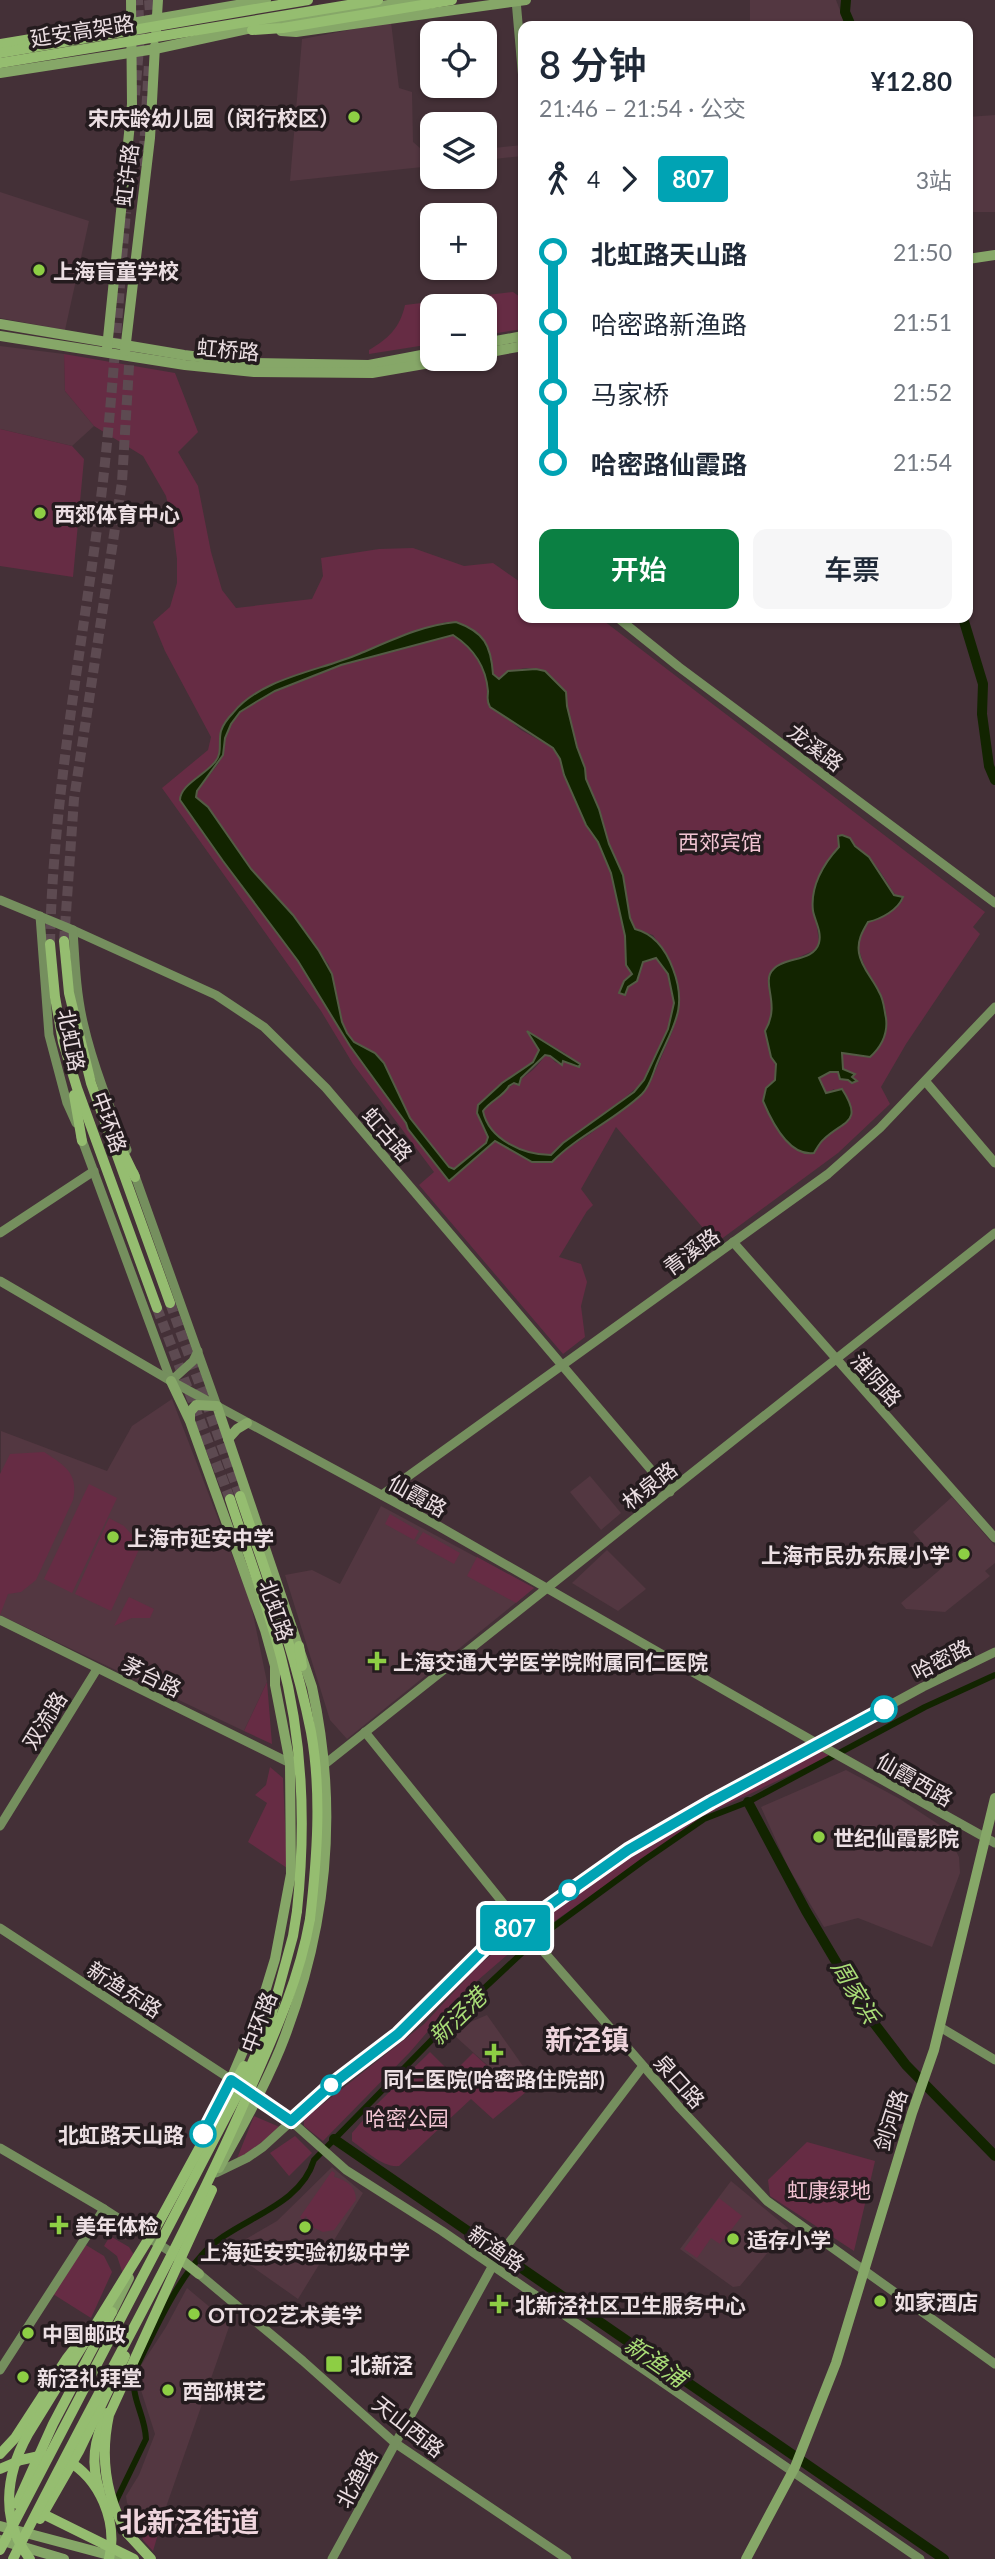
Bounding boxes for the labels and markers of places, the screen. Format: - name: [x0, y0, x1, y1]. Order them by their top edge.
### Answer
- place label: 宋庆龄幼儿园（闵行校区）: [88, 105, 340, 130]
- marker: 宋庆龄幼儿园（闵行校区）: [346, 109, 362, 125]
- place label: 上海盲童学校: [53, 258, 179, 283]
- marker: 上海盲童学校: [31, 262, 47, 278]
- place label: 西郊体育中心: [54, 501, 180, 526]
- marker: 西郊体育中心: [32, 505, 48, 521]
- place label: 上海市延安中学: [127, 1525, 274, 1550]
- marker: 上海市延安中学: [105, 1529, 121, 1545]
- place label: 上海市民办东展小学: [761, 1542, 950, 1567]
- marker: 上海市民办东展小学: [956, 1546, 972, 1562]
- place label: 上海交通大学医学院附属同仁医院: [393, 1649, 708, 1674]
- marker: 上海交通大学医学院附属同仁医院: [367, 1651, 387, 1671]
- unlabelled marker: [871, 1696, 897, 1722]
- place label: 世纪仙霞影院: [833, 1825, 959, 1850]
- marker: 世纪仙霞影院: [811, 1829, 827, 1845]
- unlabelled marker: [559, 1880, 579, 1900]
- marker: 同仁医院(哈密路住院部): [484, 2043, 504, 2063]
- place label: 同仁医院(哈密路住院部): [383, 2066, 605, 2091]
- unlabelled marker: [321, 2075, 341, 2095]
- marker: 北虹路天山路: [190, 2121, 216, 2147]
- place label: 北虹路天山路: [58, 2122, 184, 2147]
- place label: 美年体检: [75, 2213, 159, 2238]
- marker: 美年体检: [49, 2215, 69, 2235]
- marker: 上海延安实验初级中学: [297, 2219, 313, 2235]
- place label: 适存小学: [747, 2227, 831, 2252]
- marker: 适存小学: [725, 2231, 741, 2247]
- place label: 上海延安实验初级中学: [200, 2239, 410, 2264]
- place label: 如家酒店: [894, 2289, 978, 2314]
- place label: 北新泾社区卫生服务中心: [515, 2292, 746, 2317]
- marker: 如家酒店: [872, 2293, 888, 2309]
- marker: 北新泾社区卫生服务中心: [489, 2294, 509, 2314]
- place label: OTTO2艺术美学: [208, 2302, 362, 2327]
- marker: OTTO2艺术美学: [186, 2306, 202, 2322]
- place label: 中国邮政: [42, 2321, 126, 2346]
- marker: 中国邮政: [20, 2325, 36, 2341]
- place label: 北新泾: [350, 2352, 413, 2377]
- marker: 北新泾: [324, 2354, 344, 2374]
- place label: 新泾礼拜堂: [37, 2365, 142, 2390]
- marker: 新泾礼拜堂: [15, 2369, 31, 2385]
- place label: 西部棋艺: [182, 2378, 266, 2403]
- marker: 西部棋艺: [160, 2382, 176, 2398]

